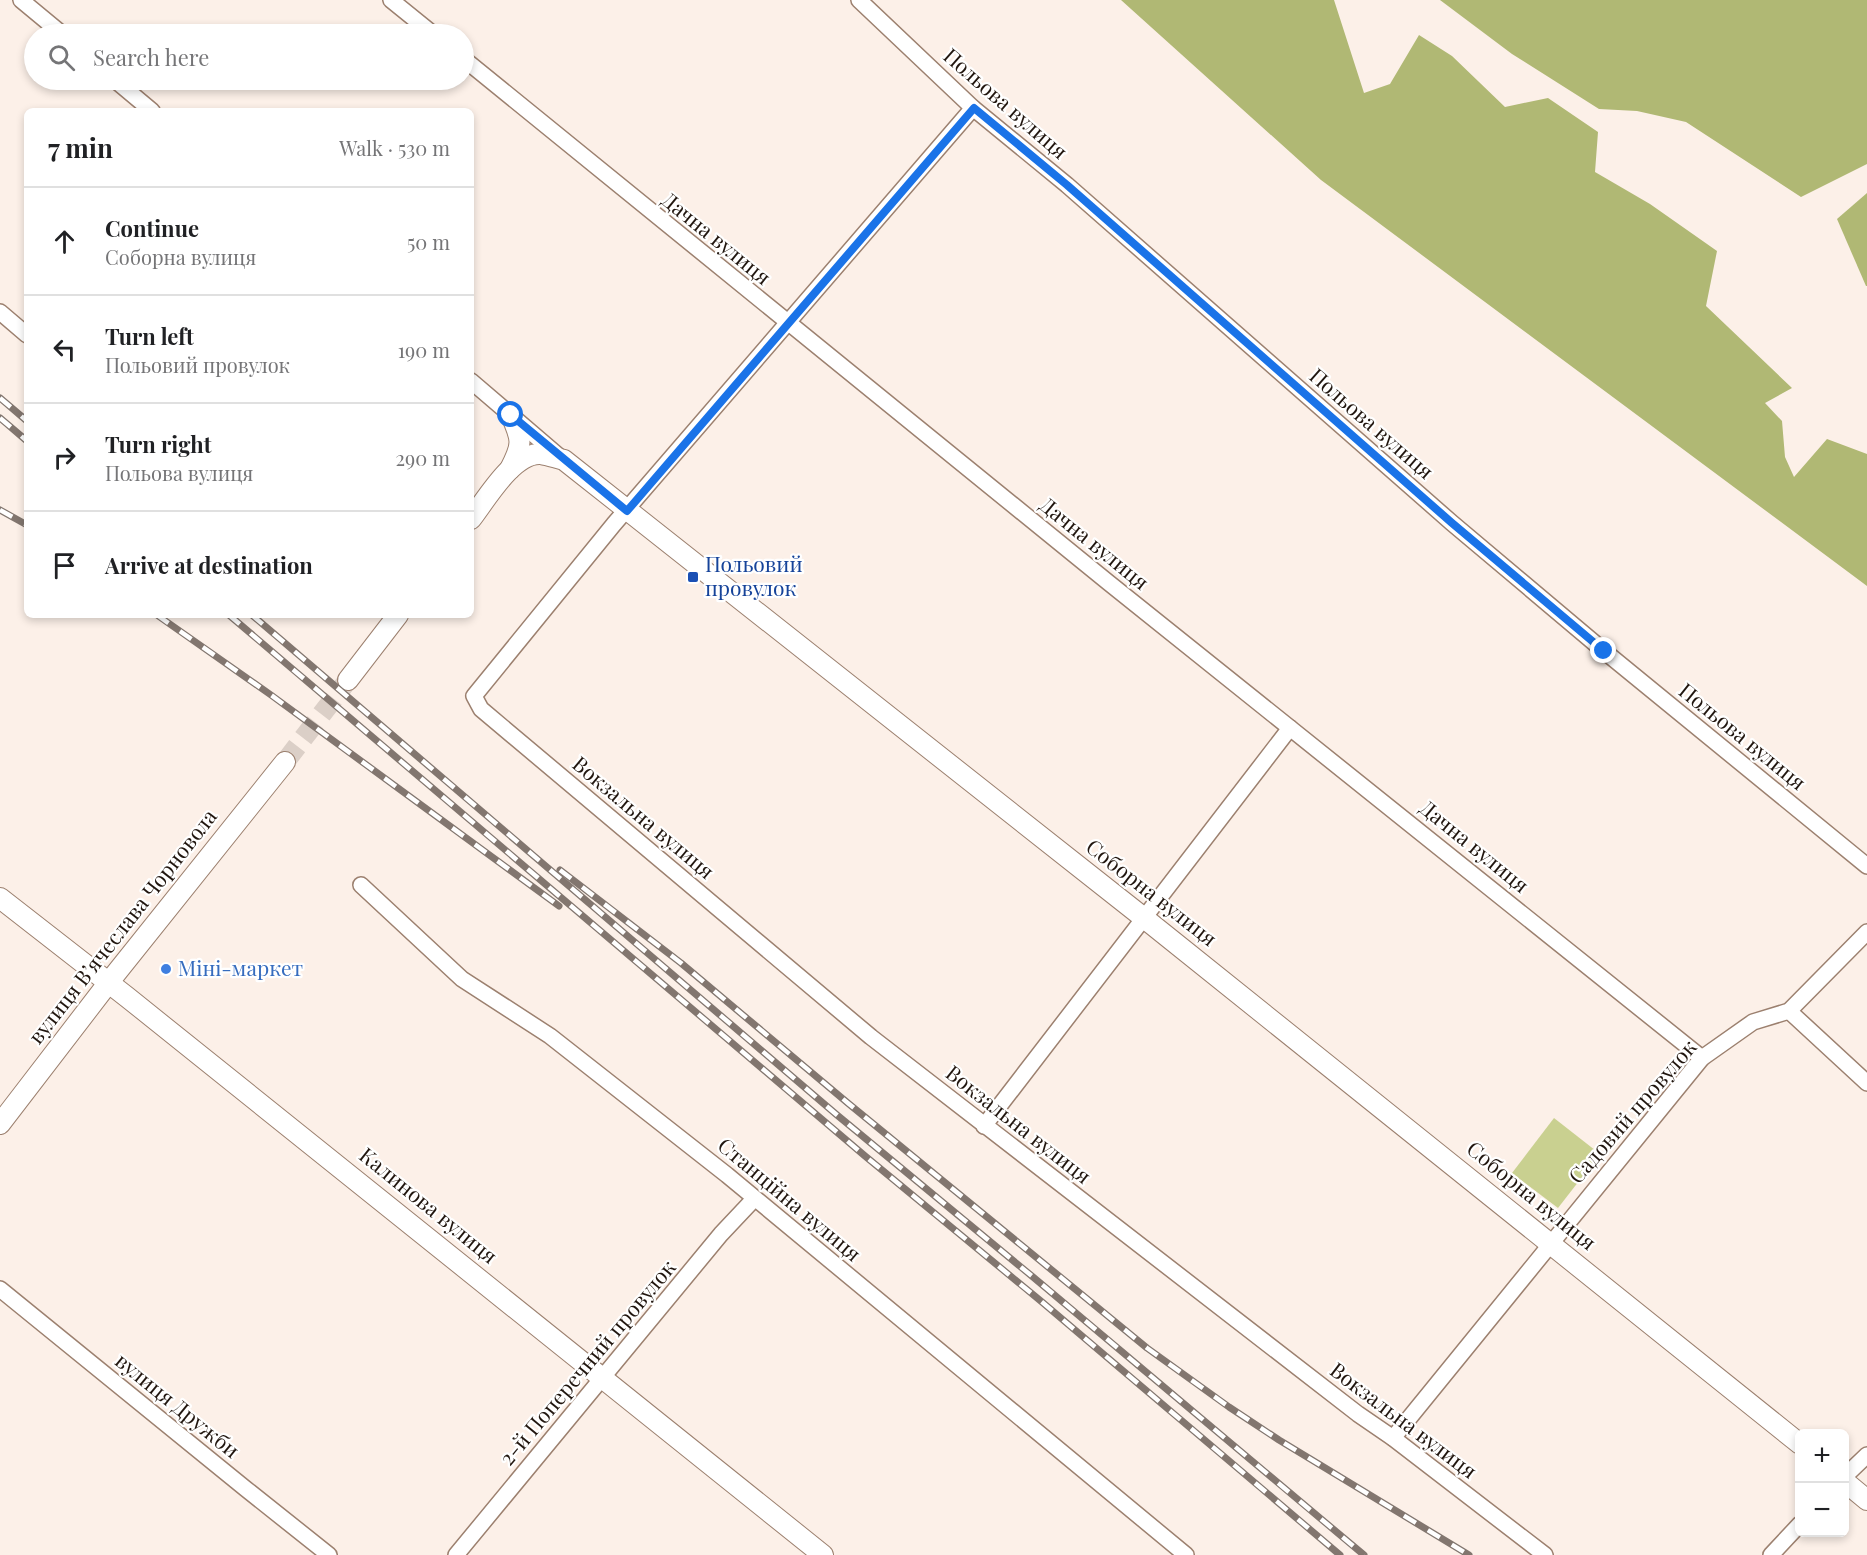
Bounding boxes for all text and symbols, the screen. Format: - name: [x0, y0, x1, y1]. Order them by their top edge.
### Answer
- search box: [24, 24, 474, 90]
- icon: search: [45, 41, 78, 74]
- street label: Польова вулиця: [938, 41, 1074, 164]
- text: Search here: [93, 42, 209, 72]
- text: 7 min: [48, 130, 113, 165]
- text: Walk · 530 m: [339, 134, 450, 161]
- street label: Дачна вулиця: [657, 185, 777, 290]
- text: Continue: [105, 213, 199, 243]
- icon: ahead: [48, 225, 81, 258]
- text: 50 m: [407, 228, 450, 255]
- text: Соборна вулиця: [105, 243, 256, 270]
- text: Turn left: [105, 321, 194, 351]
- icon: left: [48, 333, 81, 366]
- text: 190 m: [398, 336, 450, 363]
- text: Польовий провулок: [105, 351, 290, 378]
- street label: Польова вулиця: [1304, 361, 1440, 484]
- route start: [497, 401, 523, 427]
- text: Turn right: [105, 429, 211, 459]
- icon: right: [48, 441, 81, 474]
- text: 290 m: [396, 444, 450, 471]
- text: Польова вулиця: [105, 459, 253, 486]
- street label: Дачна вулиця: [1035, 490, 1155, 595]
- icon: arrive: [48, 549, 81, 582]
- place label: Польовий провулок: [705, 549, 803, 601]
- text: Arrive at destination: [105, 550, 313, 580]
- marker: Польовий провулок: [686, 570, 700, 584]
- route end: [1590, 637, 1616, 663]
- street label: Польова вулиця: [1674, 676, 1813, 795]
- street label: Вокзальна вулиця: [568, 749, 721, 884]
- street label: Дачна вулиця: [1415, 793, 1535, 898]
- street label: вулиця Вʼячеслава Чорновола: [21, 802, 222, 1049]
- street label: Соборна вулиця: [1081, 832, 1223, 951]
- place label: Міні-маркет: [178, 953, 303, 981]
- marker: Міні-маркет: [159, 962, 173, 976]
- street label: Садовий провулок: [1561, 1033, 1702, 1189]
- street label: Вокзальна вулиця: [941, 1058, 1098, 1189]
- street label: Станційна вулиця: [713, 1130, 868, 1267]
- street label: Соборна вулиця: [1462, 1134, 1603, 1255]
- street label: Калинова вулиця: [354, 1140, 504, 1269]
- street label: 2-й Поперечний провулок: [492, 1253, 681, 1470]
- street label: вулиця Дружби: [110, 1346, 246, 1463]
- street label: Вокзальна вулиця: [1325, 1355, 1483, 1484]
- map controls: [1795, 1429, 1849, 1537]
- button: +: [1795, 1429, 1849, 1483]
- button: −: [1795, 1483, 1849, 1537]

